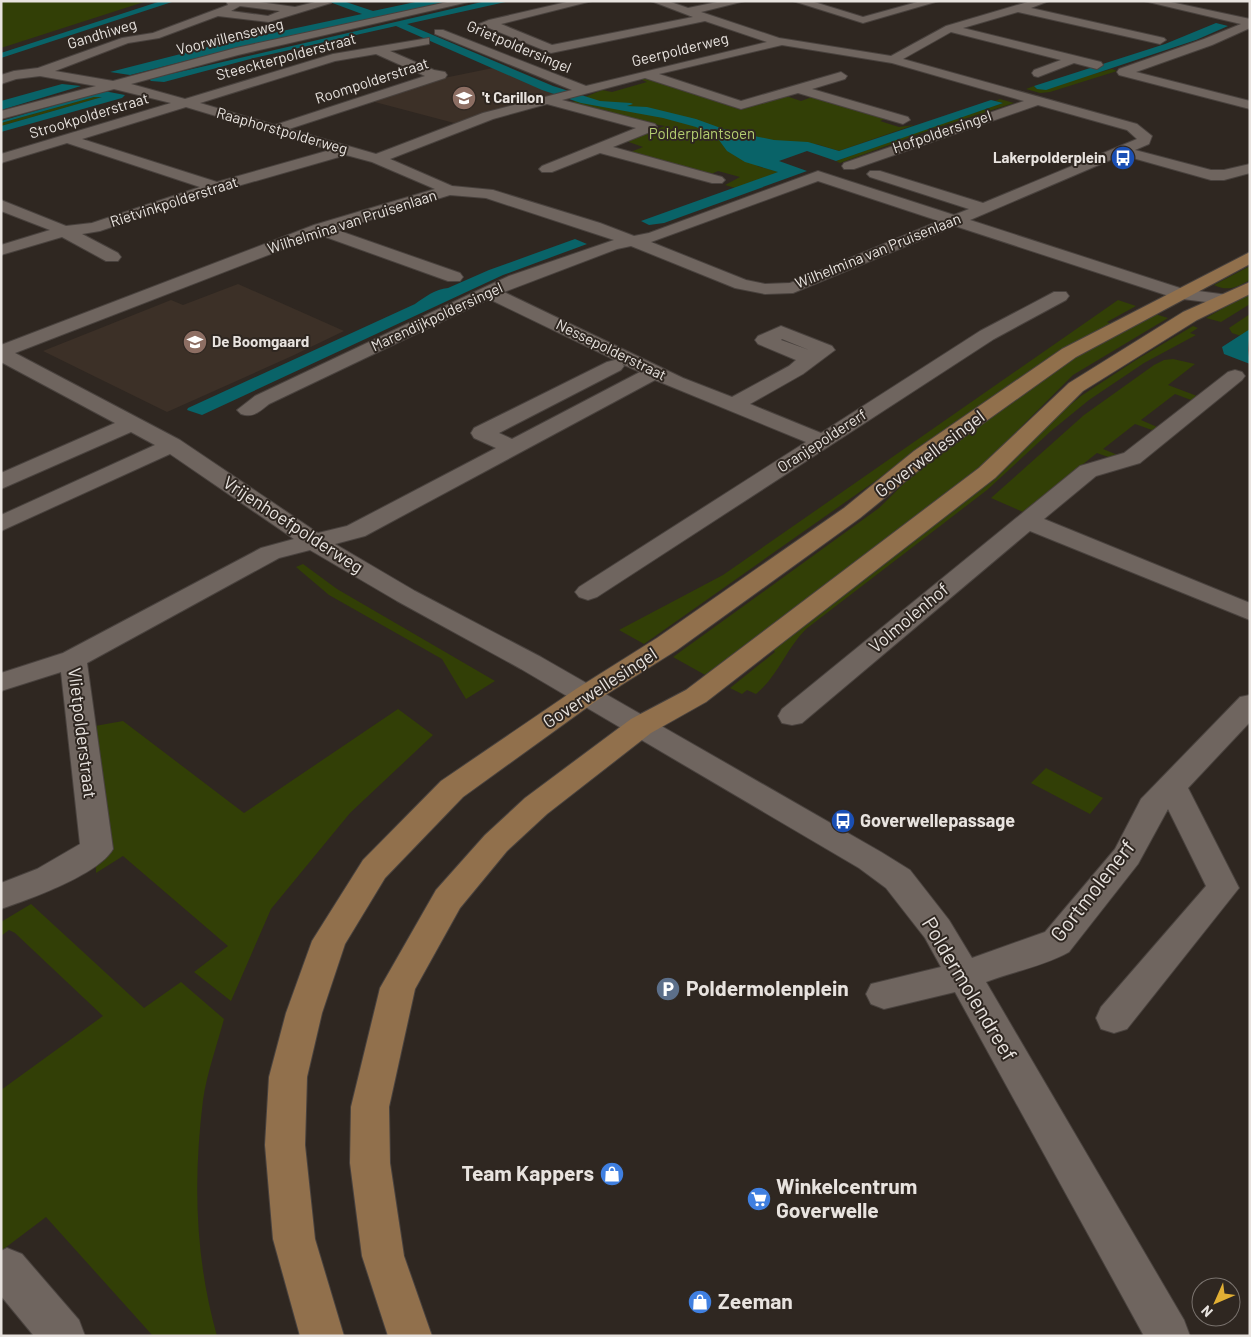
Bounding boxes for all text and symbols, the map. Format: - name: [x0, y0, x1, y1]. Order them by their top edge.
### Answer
- street label: Gandhiweg: [65, 14, 138, 52]
- street label: Voorwillenseweg: [174, 14, 285, 58]
- street label: Grietpoldersingel: [464, 16, 574, 76]
- street label: Geerpolderweg: [630, 28, 730, 70]
- street label: Steeckterpolderstraat: [214, 29, 358, 83]
- street label: Roompolderstraat: [313, 53, 431, 107]
- school or university icon: 't Carillon: [451, 85, 477, 111]
- street label: Strookpolderstraat: [27, 88, 150, 142]
- place label: 't Carillon: [482, 88, 544, 106]
- street label: Raaphorstpolderweg: [215, 103, 350, 157]
- street label: Hofpoldersingel: [890, 106, 993, 156]
- park label: Polderplantsoen: [649, 124, 755, 142]
- bus stop icon: Lakerpolderplein: [1110, 145, 1136, 171]
- place label: Lakerpolderplein: [993, 148, 1106, 166]
- street label: Rietvinkpolderstraat: [108, 172, 240, 230]
- street label: Wilhelmina van Pruisenlaan: [265, 185, 439, 257]
- street label: Wilhelmina van Pruisenlaan: [792, 209, 963, 292]
- street label: Marendijkpoldersingel: [368, 278, 505, 354]
- street label: Nessepolderstraat: [553, 315, 670, 384]
- school or university icon: De Boomgaard: [182, 329, 208, 355]
- place label: De Boomgaard: [212, 332, 309, 350]
- street label: Oranjepoldererf: [774, 405, 869, 476]
- street label: Goverwellesingel: [870, 405, 989, 502]
- street label: Vrijenhoefpolderweg: [219, 471, 368, 578]
- street label: Volmolenhof: [864, 578, 953, 657]
- street label: Goverwellesingel: [538, 642, 661, 732]
- street label: Vlietpolderstraat: [64, 666, 102, 800]
- bus stop icon: Goverwellepassage: [830, 808, 856, 834]
- place label: Goverwellepassage: [860, 809, 1015, 831]
- street label: Gortmolenerf: [1044, 834, 1139, 946]
- street label: Poldermolendreef: [918, 912, 1023, 1065]
- place label: Poldermolenplein: [686, 975, 849, 1000]
- parking icon: Poldermolenplein: [655, 976, 681, 1002]
- place label: Team Kappers: [461, 1160, 594, 1185]
- shop icon: Team Kappers: [599, 1161, 625, 1187]
- place label: Winkelcentrum Goverwelle: [776, 1173, 917, 1222]
- supermarket icon: Winkelcentrum Goverwelle: [746, 1186, 772, 1212]
- north arrow: [1191, 1277, 1241, 1327]
- place label: Zeeman: [718, 1288, 793, 1313]
- shop icon: Zeeman: [687, 1289, 713, 1315]
- text: N: [1197, 1302, 1216, 1321]

